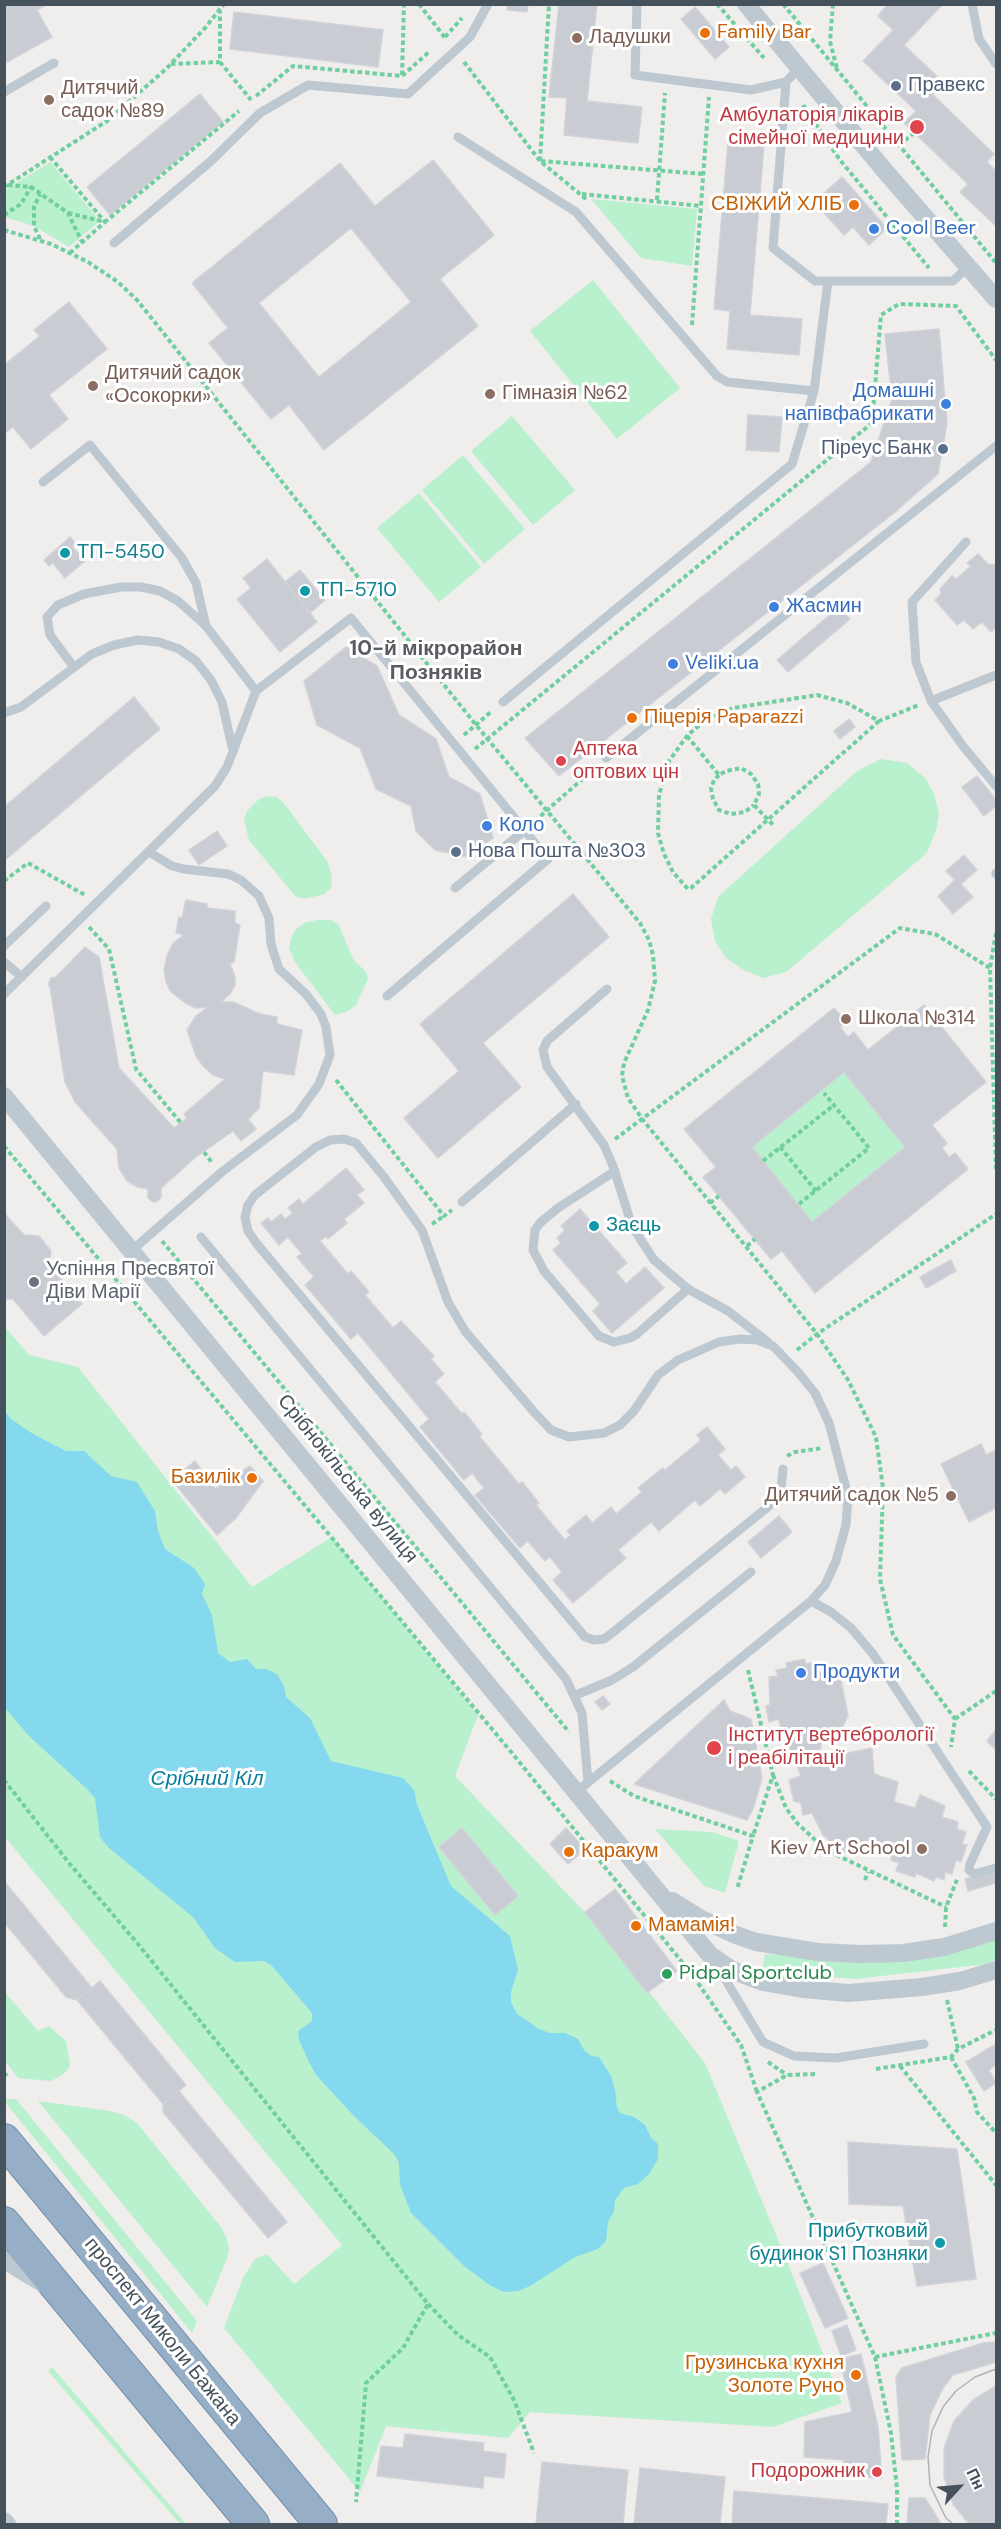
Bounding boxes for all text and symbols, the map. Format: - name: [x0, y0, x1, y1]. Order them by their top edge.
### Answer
- place label: Family Bar: [717, 21, 812, 45]
- place label: Ладушки: [589, 26, 671, 50]
- marker: Family Bar: [698, 26, 712, 40]
- marker: Ладушки: [570, 31, 584, 45]
- place label: Правекс: [908, 74, 985, 98]
- place label: Дитячий садок №89: [61, 77, 165, 124]
- marker: Правекс: [889, 79, 903, 93]
- marker: Дитячий садок №89: [42, 93, 56, 107]
- place label: Амбулаторія лікарів сімейної медицини: [720, 104, 904, 151]
- marker: Амбулаторія лікарів сімейної медицини: [908, 118, 926, 136]
- place label: СВІЖИЙ ХЛІБ: [711, 193, 842, 217]
- marker: СВІЖИЙ ХЛІБ: [847, 198, 861, 212]
- place label: Cool Beer: [886, 217, 976, 241]
- marker: Cool Beer: [867, 222, 881, 236]
- place label: Дитячий садок «Осокорки»: [105, 362, 240, 409]
- marker: Дитячий садок «Осокорки»: [86, 379, 100, 393]
- place label: Домашні напівфабрикати: [785, 380, 934, 427]
- place label: Гімназія №62: [502, 382, 628, 406]
- marker: Гімназія №62: [483, 387, 497, 401]
- marker: Домашні напівфабрикати: [939, 397, 953, 411]
- place label: Піреус Банк: [821, 437, 931, 461]
- marker: Піреус Банк: [936, 442, 950, 456]
- place label: ТП-5450: [77, 541, 165, 565]
- marker: ТП-5450: [58, 546, 72, 560]
- place label: ТП-5710: [317, 579, 397, 603]
- marker: ТП-5710: [298, 584, 312, 598]
- place label: Жасмин: [786, 595, 862, 619]
- marker: Жасмин: [767, 600, 781, 614]
- district label: 10-й мікрорайон Позняків: [350, 636, 522, 686]
- place label: Veliki.ua: [685, 652, 759, 676]
- marker: Veliki.ua: [666, 657, 680, 671]
- place label: Піцерія Paparazzi: [644, 706, 804, 730]
- marker: Піцерія Paparazzi: [625, 711, 639, 725]
- place label: Аптека оптових цін: [573, 738, 679, 785]
- marker: Аптека оптових цін: [554, 754, 568, 768]
- place label: Коло: [499, 814, 544, 838]
- marker: Коло: [480, 819, 494, 833]
- place label: Нова Пошта №303: [468, 840, 646, 864]
- marker: Нова Пошта №303: [449, 845, 463, 859]
- place label: Школа №314: [858, 1007, 975, 1031]
- marker: Школа №314: [839, 1012, 853, 1026]
- place label: Заєць: [606, 1214, 661, 1238]
- marker: Заєць: [587, 1219, 601, 1233]
- place label: Успіння Пресвятої Діви Марії: [46, 1258, 214, 1305]
- marker: Успіння Пресвятої Діви Марії: [27, 1275, 41, 1289]
- street label: Срібнокільська вулиця: [272, 1390, 422, 1568]
- place label: Базилік: [171, 1466, 240, 1490]
- marker: Базилік: [245, 1471, 259, 1485]
- place label: Дитячий садок №5: [765, 1484, 939, 1508]
- marker: Дитячий садок №5: [944, 1489, 958, 1503]
- place label: Продукти: [813, 1661, 900, 1685]
- marker: Продукти: [794, 1666, 808, 1680]
- place label: Інститут вертебрології і реабілітації: [728, 1724, 934, 1771]
- marker: Інститут вертебрології і реабілітації: [705, 1739, 723, 1757]
- water label: Срібний Кіл: [150, 1766, 264, 1792]
- place label: Kiev Art School: [770, 1837, 910, 1861]
- place label: Каракум: [581, 1840, 659, 1864]
- marker: Kiev Art School: [915, 1842, 929, 1856]
- marker: Каракум: [562, 1845, 576, 1859]
- place label: Мамамія!: [648, 1914, 735, 1938]
- marker: Мамамія!: [629, 1919, 643, 1933]
- place label: Pidpal Sportclub: [679, 1962, 832, 1986]
- marker: Pidpal Sportclub: [660, 1967, 674, 1981]
- place label: Прибутковий будинок S1 Позняки: [749, 2220, 928, 2267]
- street label: проспект Миколи Бажана: [79, 2233, 245, 2431]
- marker: Прибутковий будинок S1 Позняки: [933, 2236, 947, 2250]
- place label: Грузинська кухня Золоте Руно: [685, 2352, 844, 2399]
- marker: Грузинська кухня Золоте Руно: [849, 2368, 863, 2382]
- north arrow: [929, 2457, 989, 2517]
- place label: Подорожник: [751, 2460, 865, 2484]
- marker: Подорожник: [870, 2465, 884, 2479]
- text: Пн: [962, 2465, 990, 2493]

